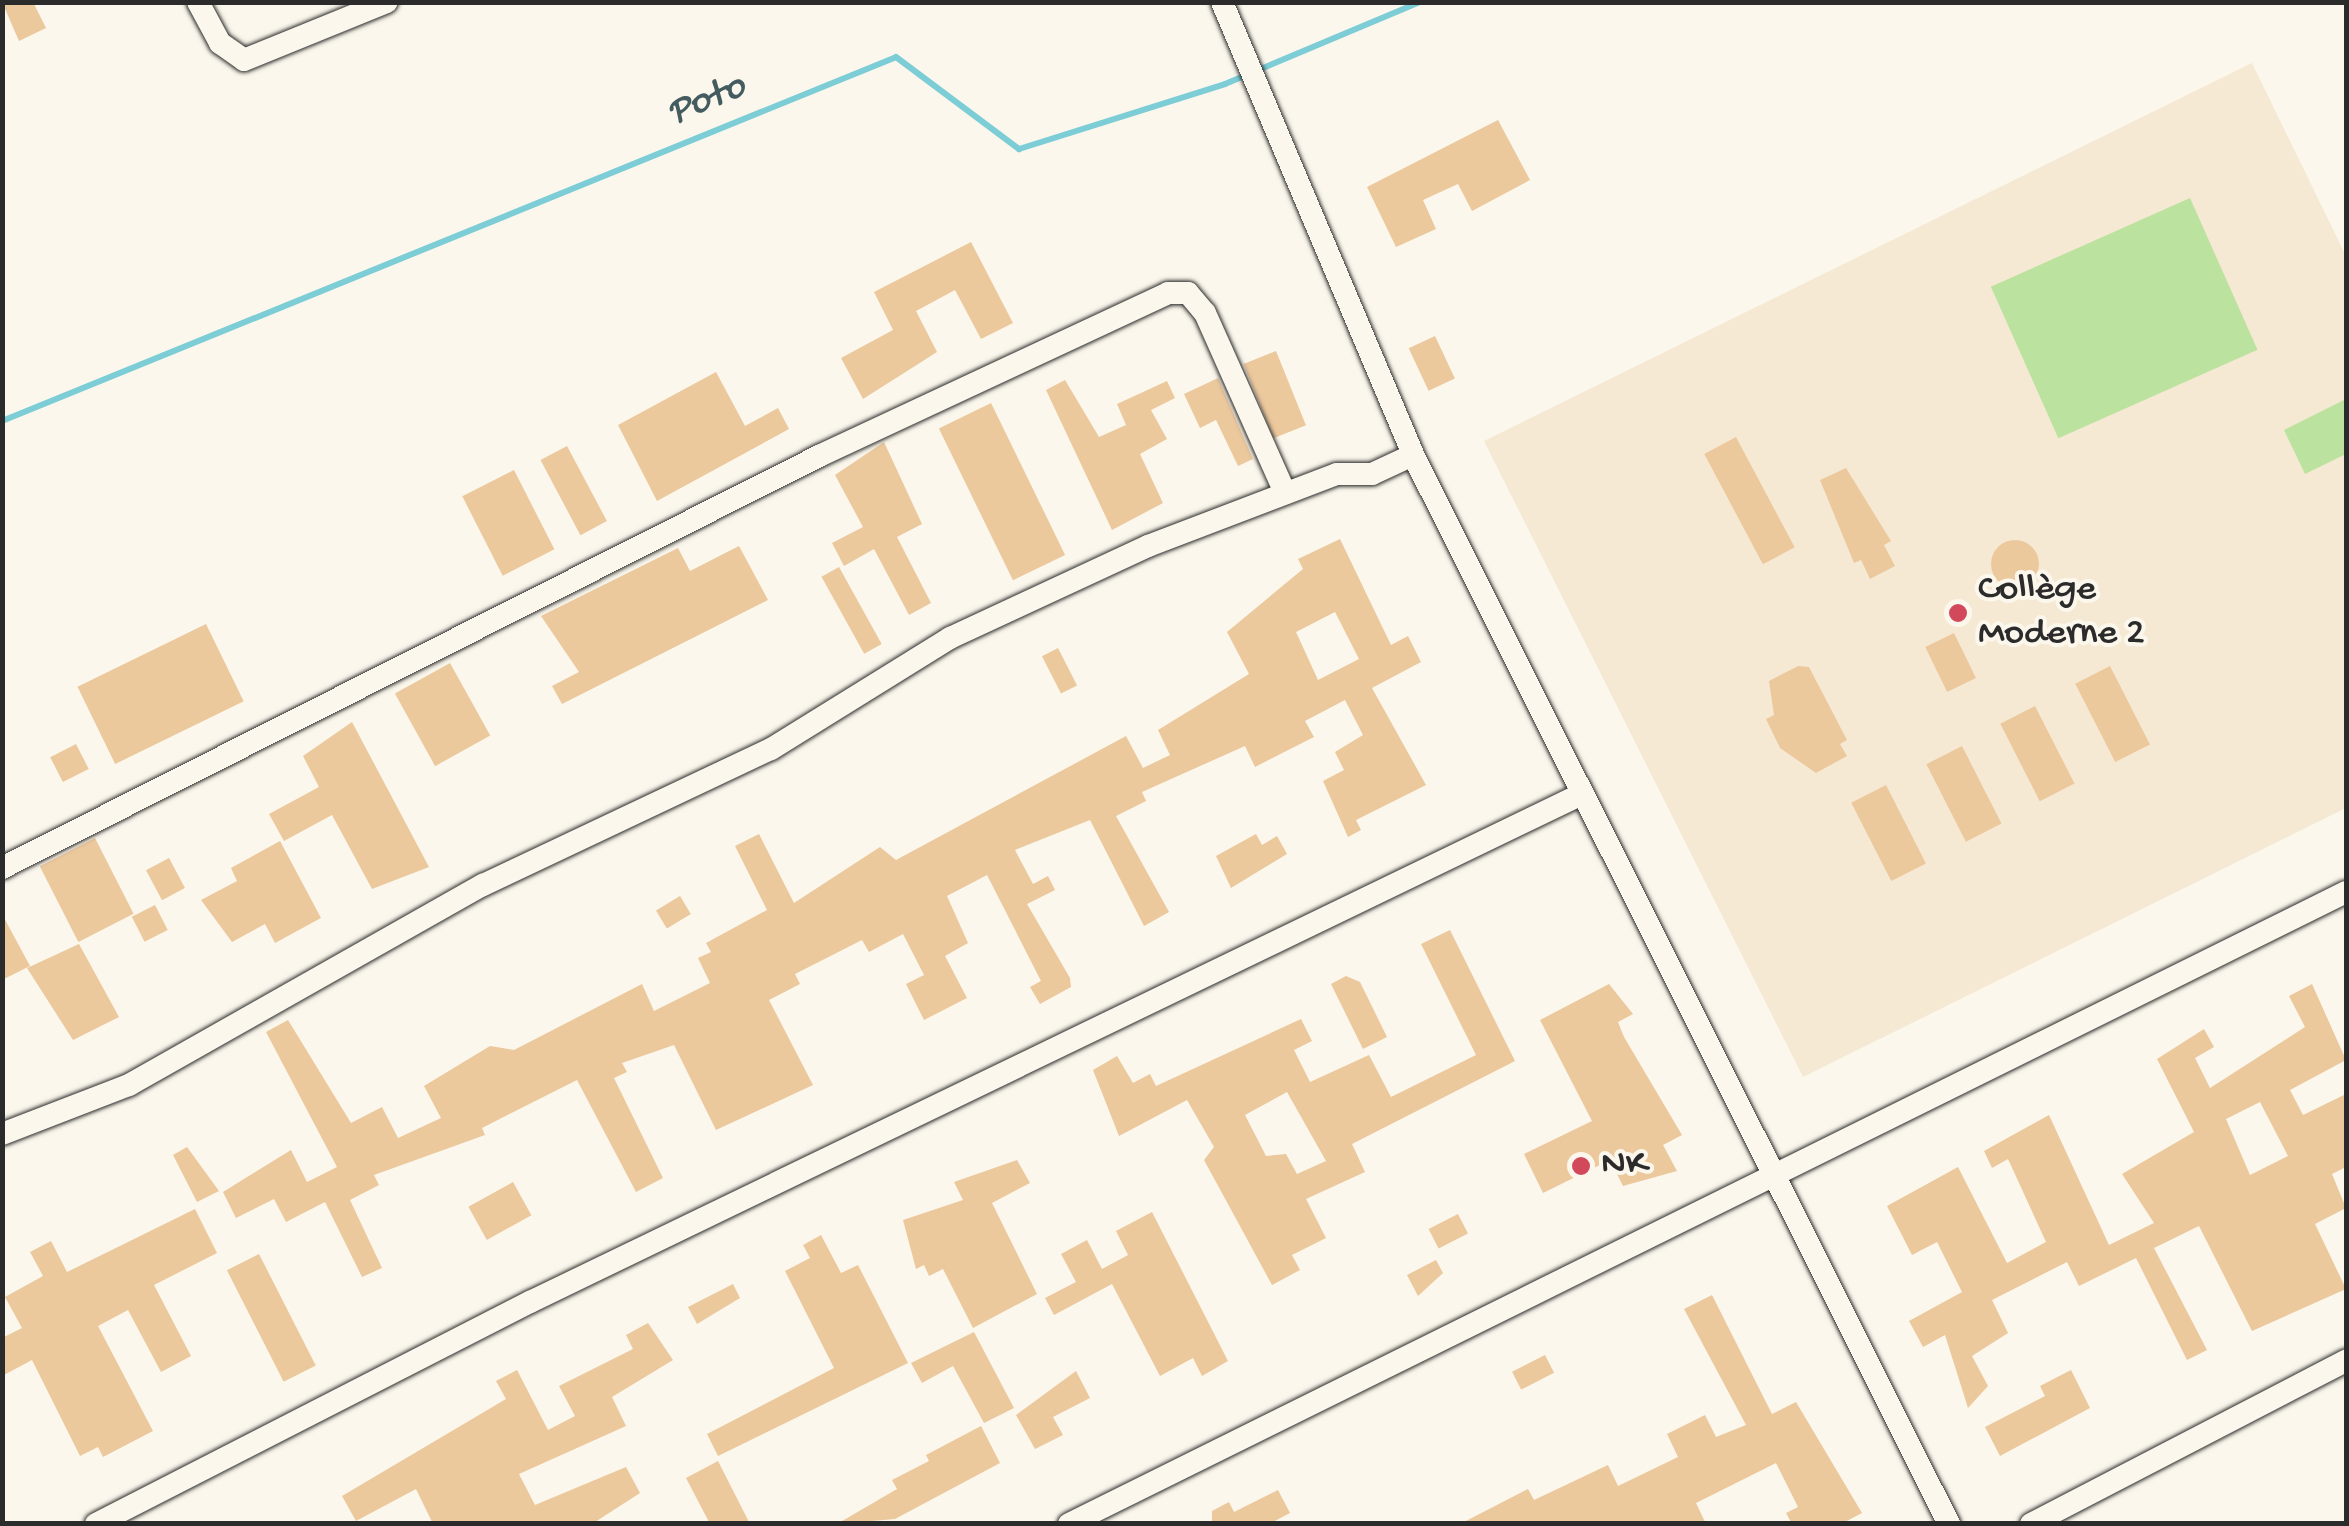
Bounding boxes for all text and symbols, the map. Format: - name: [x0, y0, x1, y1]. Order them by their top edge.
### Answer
- water label: Poto: [661, 64, 753, 138]
- place label: Collège Moderne 2: [1978, 568, 2145, 658]
- marker: Collège Moderne 2: [1947, 602, 1969, 624]
- place label: NK: [1601, 1143, 1647, 1189]
- marker: NK: [1570, 1155, 1592, 1177]

